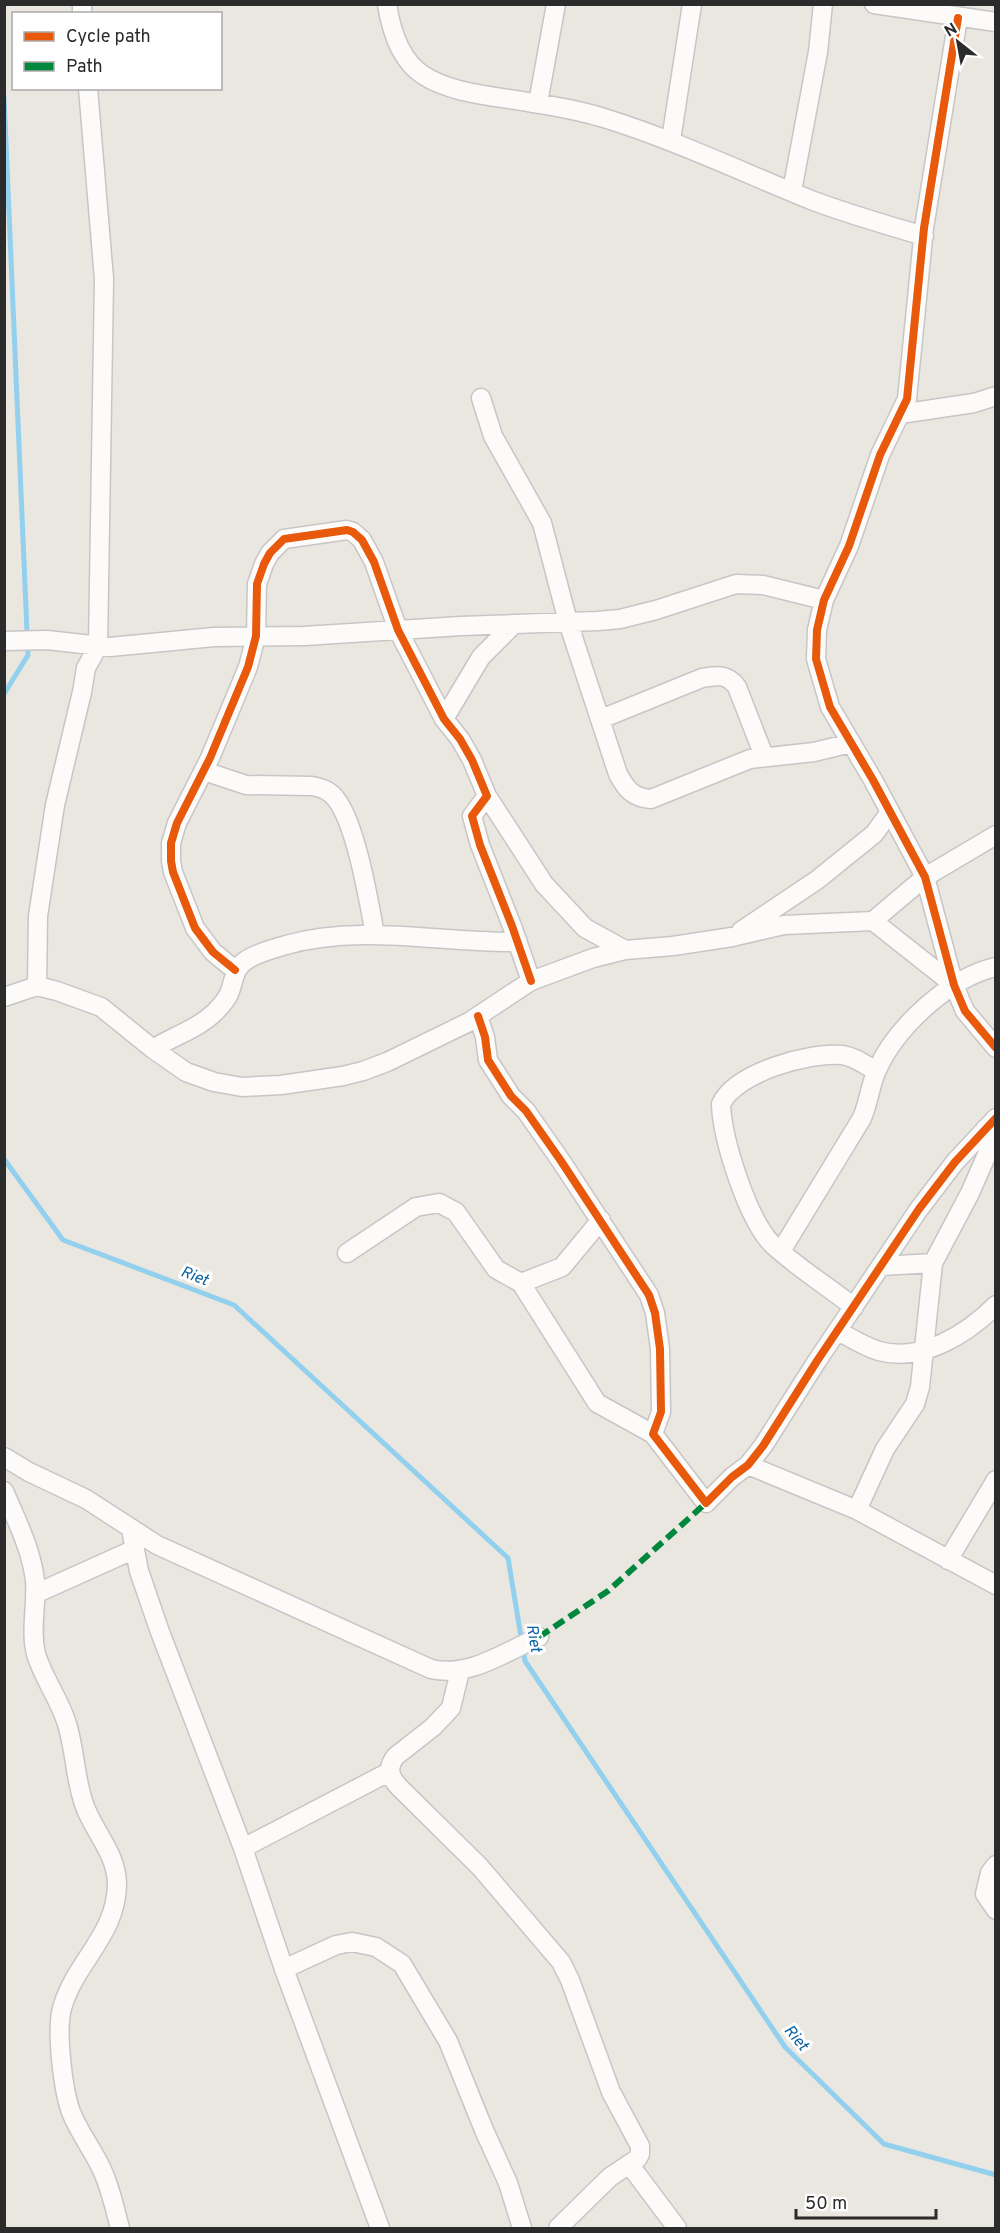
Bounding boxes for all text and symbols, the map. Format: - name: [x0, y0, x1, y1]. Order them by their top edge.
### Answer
- legend: [12, 12, 222, 90]
- north arrow: [928, 12, 988, 72]
- text: N: [941, 19, 961, 42]
- text: Cycle path: [66, 26, 151, 49]
- text: Path: [66, 56, 103, 79]
- water label: Riet: [178, 1263, 212, 1292]
- water label: Riet: [521, 1623, 546, 1655]
- water label: Riet: [779, 2021, 813, 2056]
- scale bar: [796, 2182, 936, 2220]
- text: 50 m: [805, 2193, 847, 2216]

